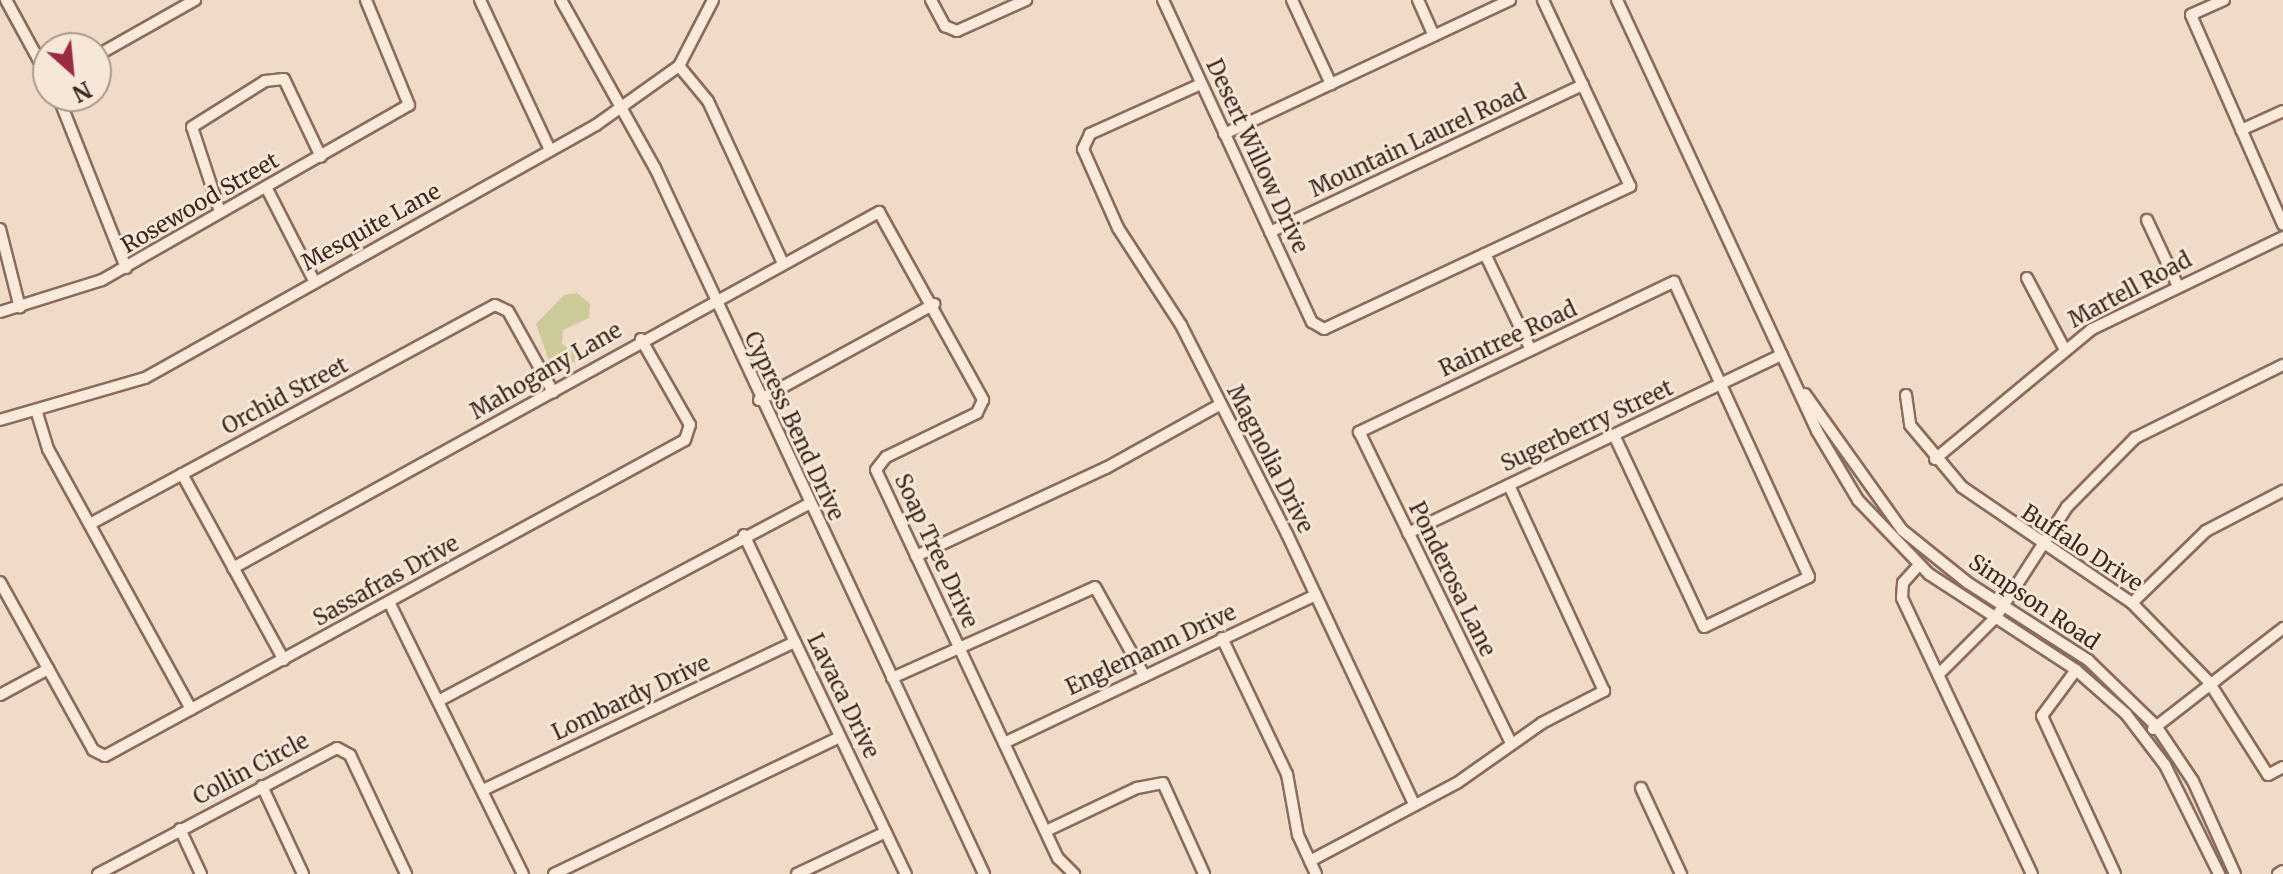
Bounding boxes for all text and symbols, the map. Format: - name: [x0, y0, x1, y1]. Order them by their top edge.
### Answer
- north arrow: [32, 32, 112, 112]
- street label: Desert Willow Drive: [1200, 55, 1314, 257]
- text: N: [68, 75, 96, 108]
- street label: Mountain Laurel Road: [1306, 79, 1530, 203]
- street label: Rosewood Street: [117, 147, 283, 259]
- street label: Mesquite Lane: [297, 178, 445, 276]
- street label: Martell Road: [2064, 247, 2196, 333]
- street label: Raintree Road: [1435, 296, 1581, 382]
- street label: Mahogany Lane: [466, 317, 626, 425]
- street label: Cypress Bend Drive: [739, 327, 849, 525]
- street label: Orchid Street: [217, 352, 353, 440]
- street label: Sugerberry Street: [1497, 375, 1677, 477]
- street label: Magnolia Drive: [1221, 381, 1319, 537]
- street label: Soap Tree Drive: [889, 470, 983, 632]
- street label: Ponderosa Lane: [1403, 497, 1501, 661]
- street label: Buffalo Drive: [2016, 499, 2148, 597]
- street label: Sassafras Drive: [309, 530, 463, 632]
- street label: Simpson Road: [1964, 549, 2104, 655]
- street label: Englemann Drive: [1062, 599, 1240, 701]
- street label: Lavaca Drive: [801, 629, 885, 763]
- street label: Lombardy Drive: [548, 650, 714, 746]
- street label: Collin Circle: [189, 728, 313, 810]

